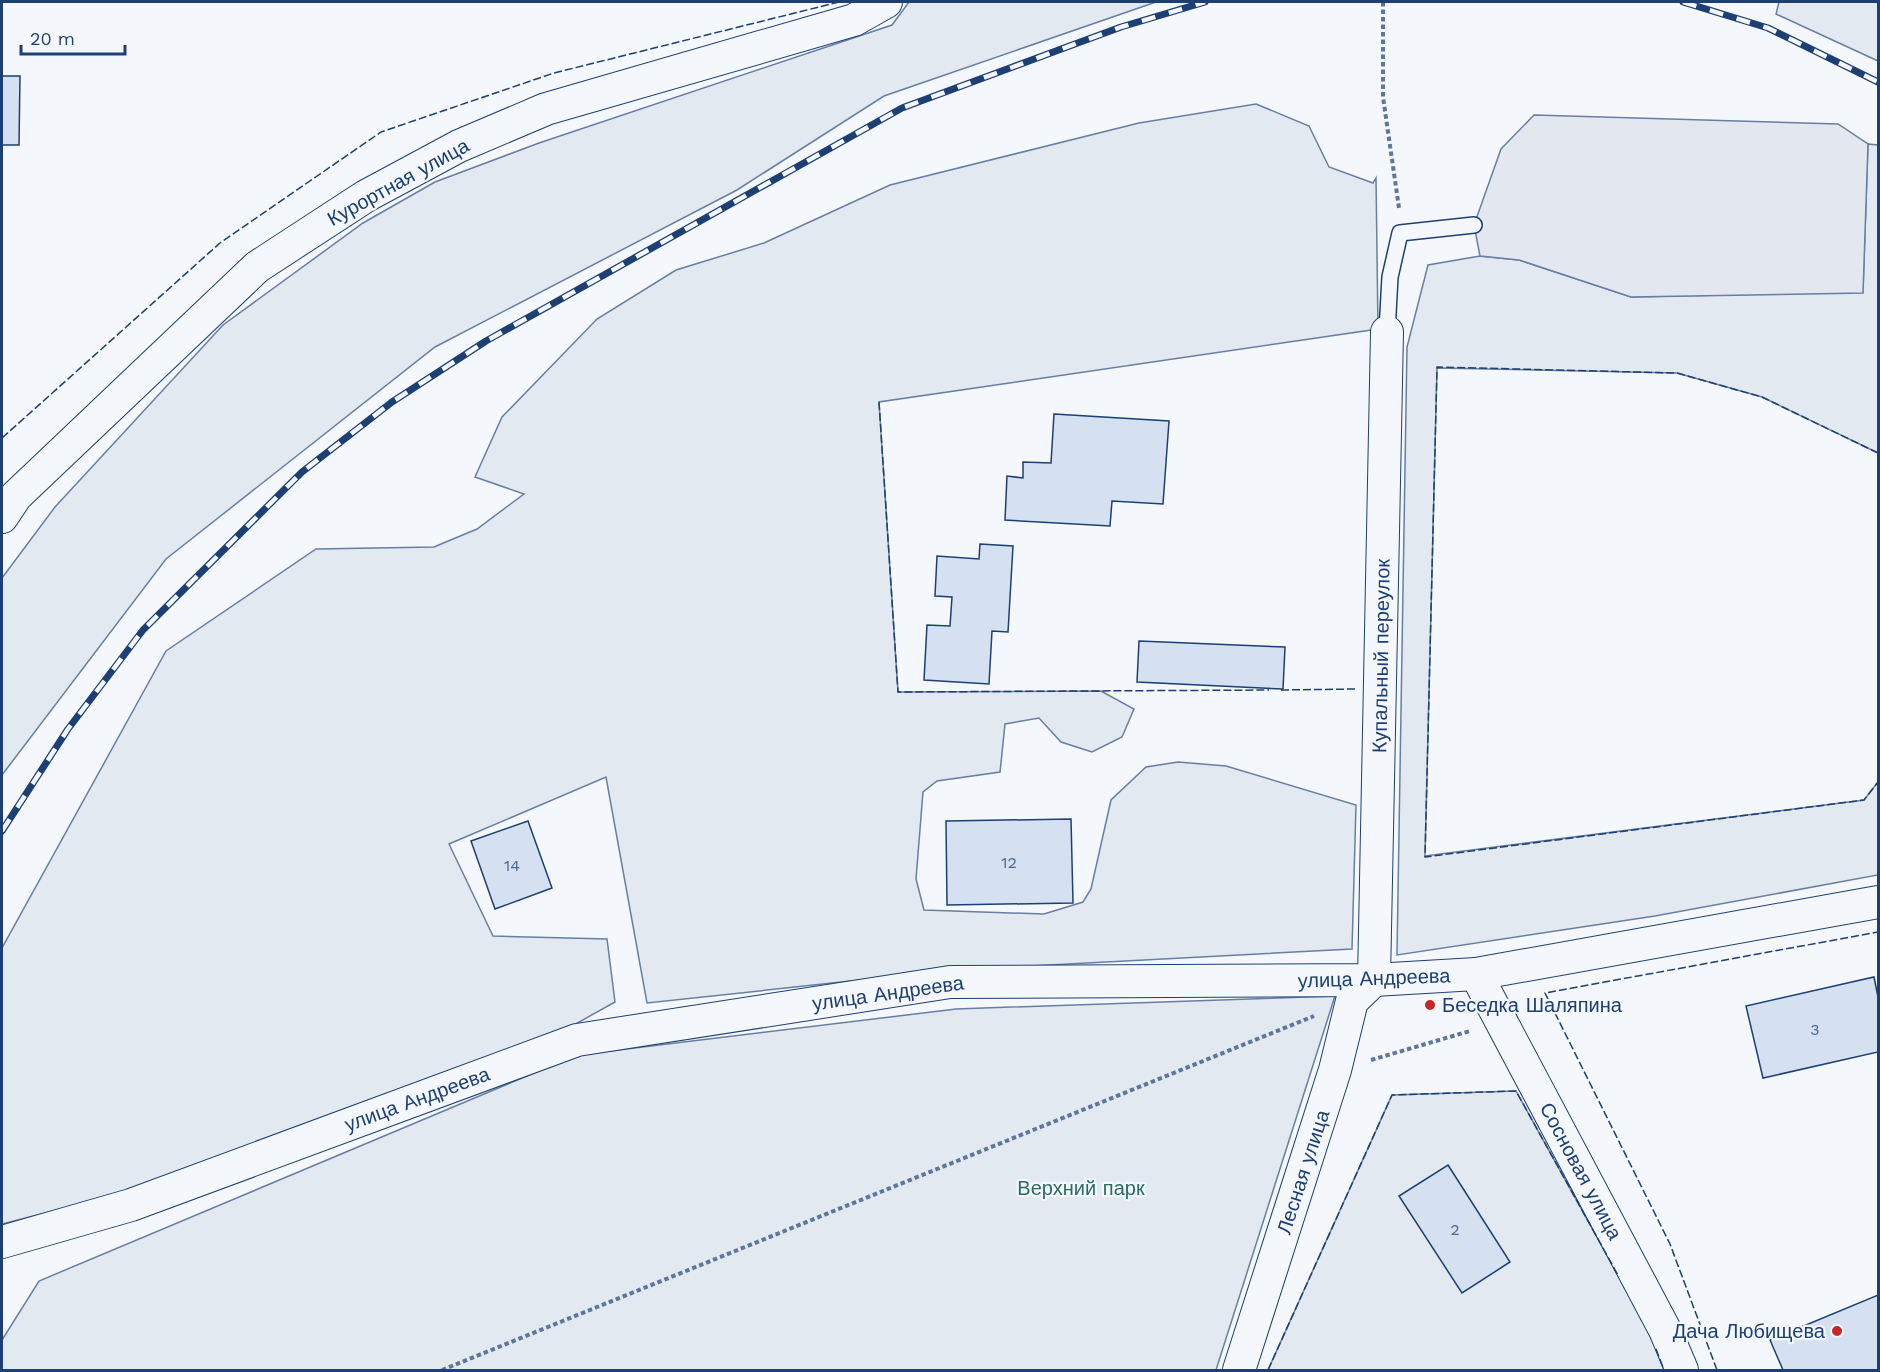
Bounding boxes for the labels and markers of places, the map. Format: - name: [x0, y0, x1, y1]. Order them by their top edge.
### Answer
- place label: Беседка Шаляпина: [1442, 993, 1623, 1017]
- marker: Беседка Шаляпина: [1423, 998, 1437, 1012]
- place label: Дача Любищева: [1673, 1319, 1826, 1343]
- marker: Дача Любищева: [1830, 1324, 1844, 1338]

